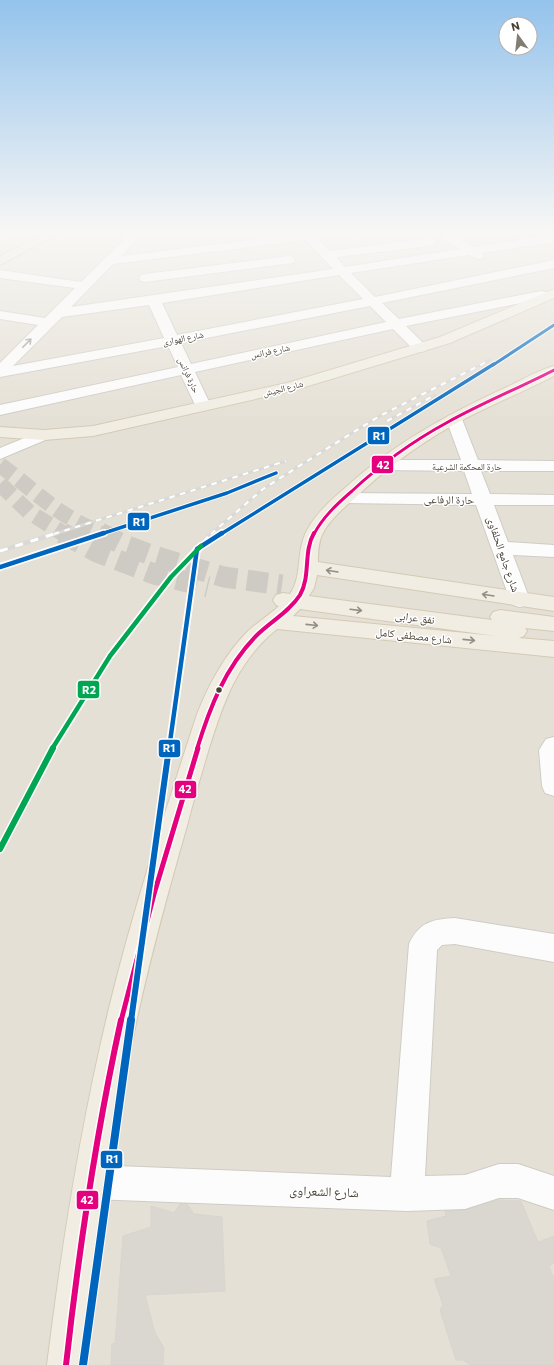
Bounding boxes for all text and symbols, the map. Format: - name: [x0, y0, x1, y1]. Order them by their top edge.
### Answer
- north arrow: [498, 16, 538, 56]
- text: N: [510, 19, 521, 33]
- street label: شارع الهوارى: [161, 329, 205, 348]
- one-way arrow: [22, 338, 32, 348]
- street label: شارع فرانس: [249, 341, 291, 362]
- street label: حارة فرانس: [176, 355, 202, 395]
- street label: شارع الجيش: [262, 378, 305, 399]
- line badge: R1: [367, 426, 390, 445]
- text: R1: [373, 429, 385, 442]
- line badge: 42: [371, 455, 394, 474]
- text: 42: [377, 458, 389, 471]
- street label: حارة المحكمة الشرعية: [432, 461, 502, 472]
- street label: حارة الرفاعى: [424, 492, 474, 507]
- line badge: R1: [127, 512, 150, 531]
- street label: شارع جامع الحلفاوى: [484, 514, 523, 594]
- text: R1: [133, 515, 145, 528]
- one-way arrow: [325, 567, 338, 575]
- one-way arrow: [482, 591, 495, 599]
- one-way arrow: [349, 606, 362, 614]
- street label: نفق عرابى: [394, 608, 435, 627]
- one-way arrow: [305, 621, 318, 629]
- street label: شارع مصطفى كامل: [375, 625, 453, 646]
- one-way arrow: [462, 637, 475, 644]
- line badge: R2: [77, 680, 100, 699]
- text: R2: [82, 683, 96, 696]
- unlabelled marker: [214, 685, 224, 695]
- line badge: R1: [158, 739, 181, 758]
- text: R1: [163, 741, 175, 754]
- line badge: 42: [174, 780, 197, 799]
- text: 42: [179, 782, 191, 795]
- line badge: R1: [100, 1150, 123, 1169]
- text: R1: [106, 1152, 118, 1165]
- street label: شارع الشعراوى: [289, 1182, 359, 1202]
- line badge: 42: [76, 1190, 99, 1210]
- text: 42: [81, 1193, 93, 1206]

